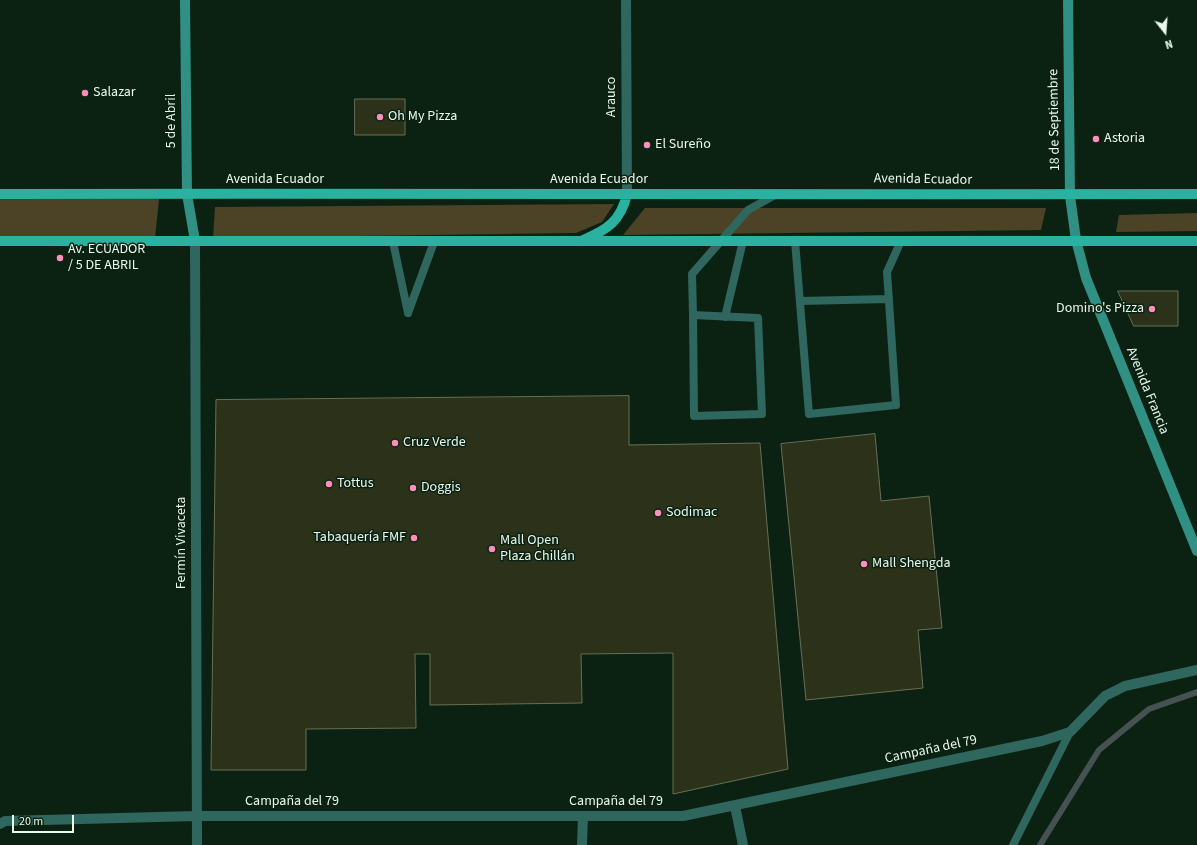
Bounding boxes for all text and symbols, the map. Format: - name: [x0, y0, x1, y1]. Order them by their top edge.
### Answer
- north arrow: [1145, 12, 1185, 52]
- text: N: [1163, 36, 1174, 52]
- street label: 18 de Septiembre: [1046, 69, 1064, 171]
- street label: Arauco: [604, 77, 620, 117]
- place label: Salazar: [93, 85, 136, 101]
- marker: Salazar: [80, 88, 90, 98]
- street label: 5 de Abril: [164, 94, 180, 148]
- place label: Oh My Pizza: [388, 109, 457, 125]
- marker: Oh My Pizza: [375, 112, 385, 122]
- place label: Astoria: [1104, 131, 1145, 147]
- marker: Astoria: [1091, 134, 1101, 144]
- place label: El Sureño: [655, 137, 711, 153]
- marker: El Sureño: [642, 140, 652, 150]
- street label: Avenida Ecuador: [874, 171, 972, 189]
- street label: Avenida Ecuador: [226, 172, 324, 188]
- street label: Avenida Ecuador: [550, 172, 648, 188]
- place label: Av. ECUADOR / 5 DE ABRIL: [68, 242, 145, 274]
- marker: Av. ECUADOR / 5 DE ABRIL: [55, 253, 65, 263]
- place label: Domino's Pizza: [1056, 301, 1144, 317]
- marker: Domino's Pizza: [1147, 304, 1157, 314]
- street label: Avenida Francia: [1122, 345, 1172, 437]
- place label: Cruz Verde: [403, 435, 466, 451]
- marker: Cruz Verde: [390, 438, 400, 448]
- place label: Tottus: [337, 476, 374, 492]
- marker: Tottus: [324, 479, 334, 489]
- place label: Doggis: [421, 480, 461, 496]
- marker: Doggis: [408, 483, 418, 493]
- street label: Fermín Vivaceta: [174, 497, 190, 589]
- place label: Sodimac: [666, 505, 717, 521]
- marker: Sodimac: [653, 508, 663, 518]
- place label: Tabaquería FMF: [313, 530, 406, 546]
- marker: Tabaquería FMF: [409, 533, 419, 543]
- place label: Mall Open Plaza Chillán: [500, 533, 575, 566]
- marker: Mall Open Plaza Chillán: [487, 544, 497, 554]
- place label: Mall Shengda: [872, 556, 951, 572]
- marker: Mall Shengda: [859, 559, 869, 569]
- street label: Campaña del 79: [883, 732, 979, 768]
- street label: Campaña del 79: [245, 794, 339, 810]
- street label: Campaña del 79: [569, 794, 663, 810]
- scale bar: [14, 807, 76, 833]
- text: 20 m: [19, 813, 43, 830]

